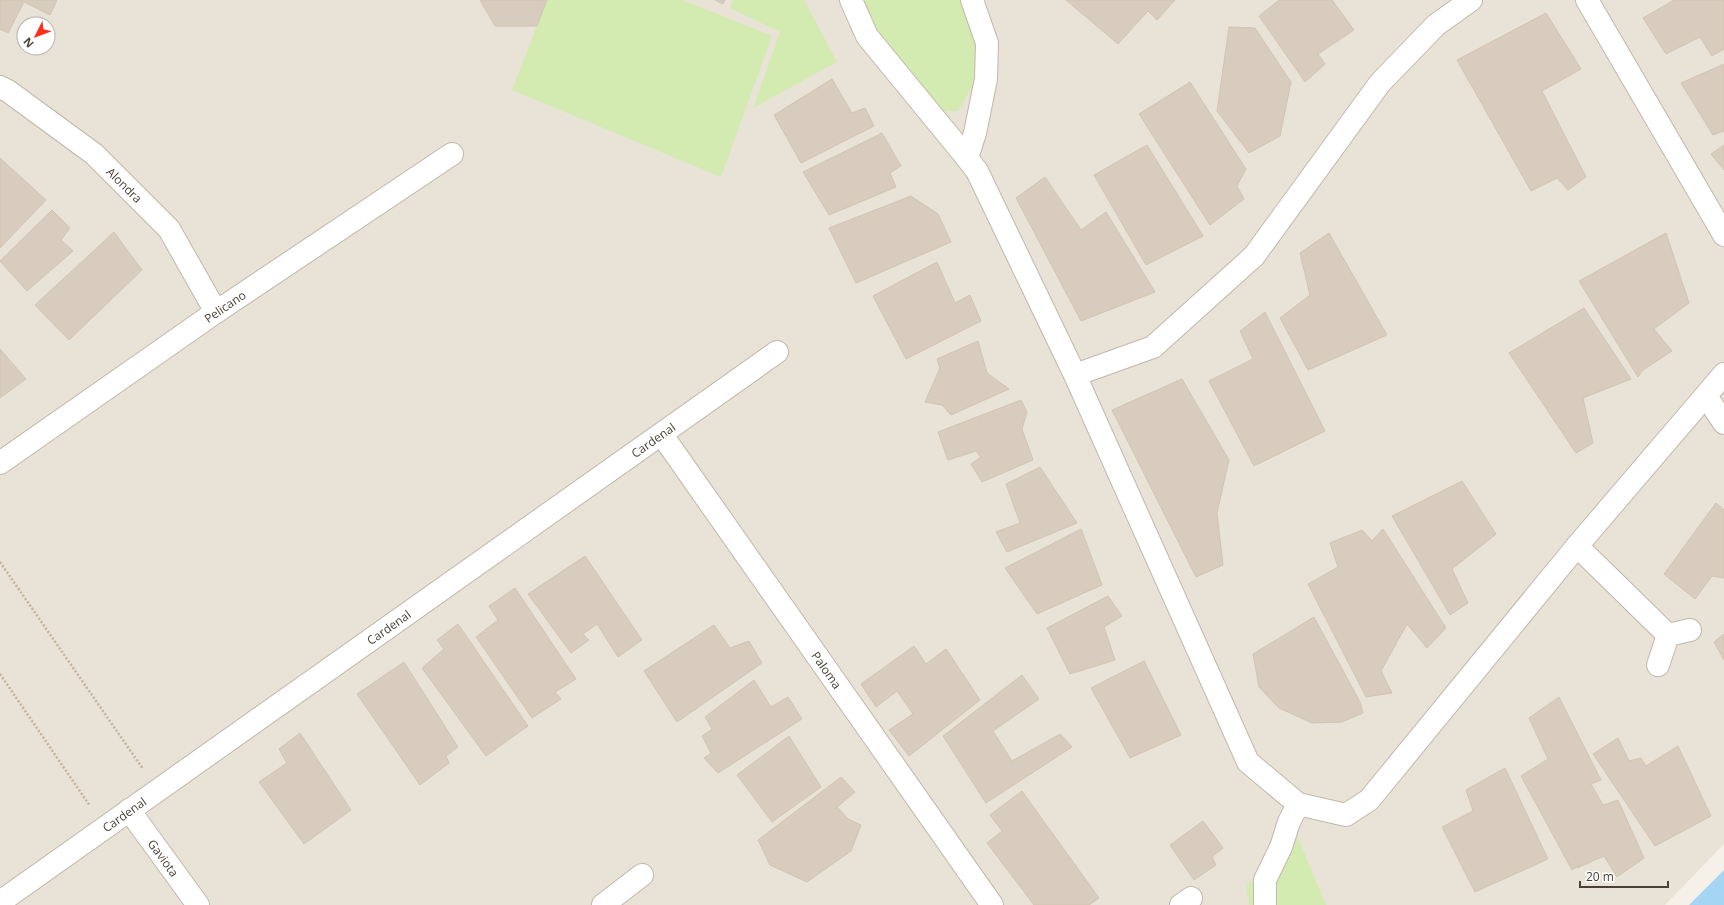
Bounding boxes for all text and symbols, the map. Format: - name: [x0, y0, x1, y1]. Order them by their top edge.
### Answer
- north arrow: [16, 16, 56, 56]
- text: N: [20, 35, 37, 51]
- street label: Alondra: [103, 163, 146, 206]
- street label: Pelicano: [200, 286, 249, 326]
- street label: Cardenal: [628, 418, 678, 461]
- street label: Cardenal: [363, 606, 414, 648]
- street label: Paloma: [808, 648, 846, 692]
- street label: Cardenal: [99, 793, 150, 836]
- street label: Gaviota: [144, 836, 183, 880]
- scale bar: [1580, 863, 1668, 889]
- text: 20 m: [1586, 868, 1614, 885]

